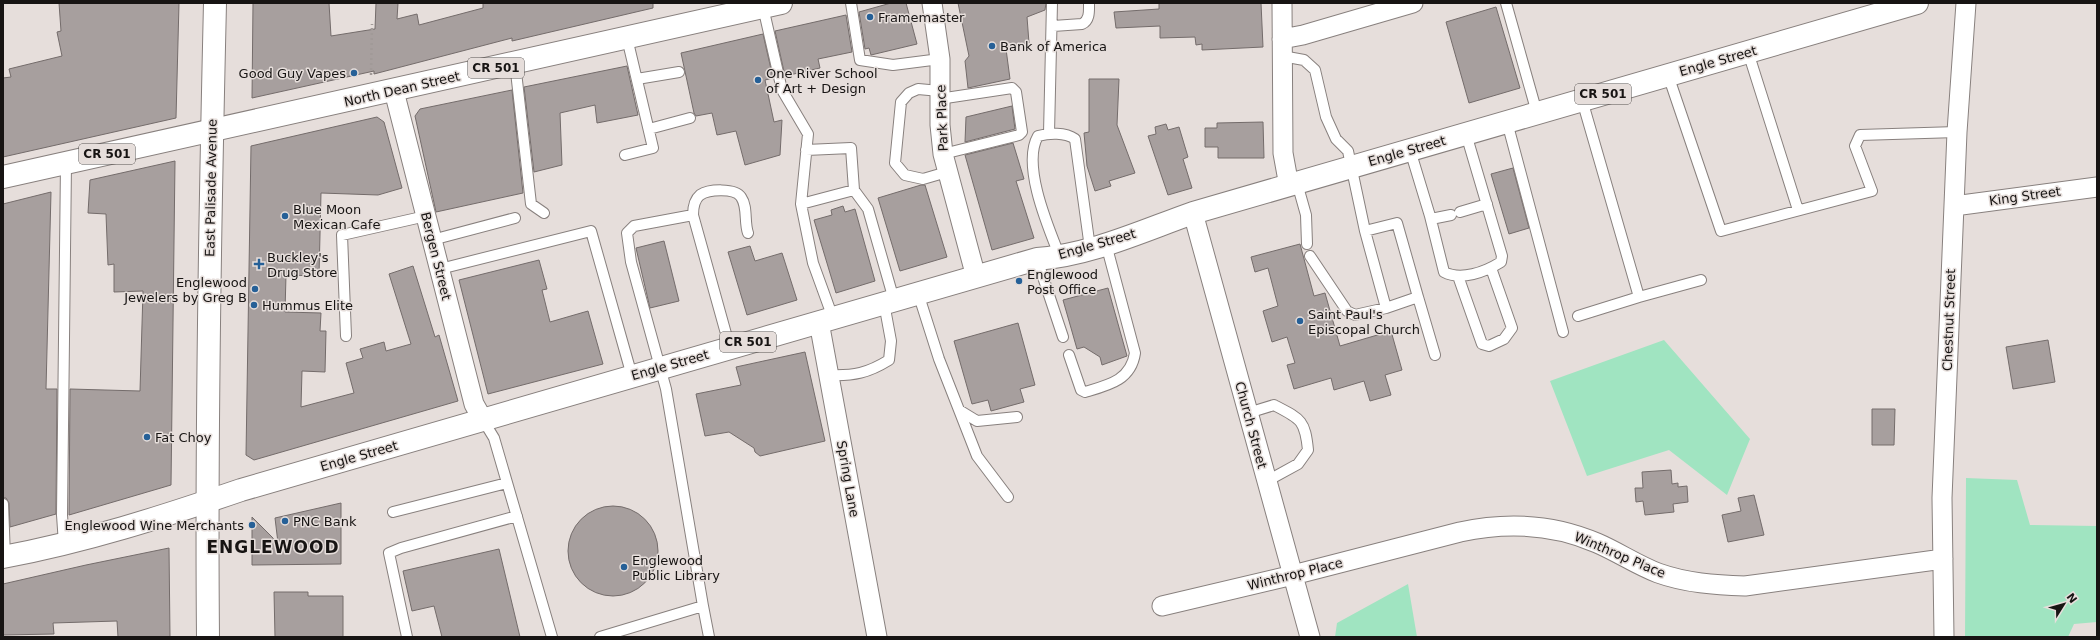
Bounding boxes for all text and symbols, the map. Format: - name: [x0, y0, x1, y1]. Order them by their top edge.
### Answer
- place label: Framemaster: [878, 10, 965, 25]
- marker: Framemaster: [865, 12, 875, 22]
- place label: Bank of America: [1000, 39, 1107, 54]
- marker: Bank of America: [987, 41, 997, 51]
- street label: Engle Street: [1678, 43, 1758, 79]
- road number: CR 501: [468, 58, 524, 78]
- place label: Good Guy Vapes: [239, 66, 346, 81]
- place label: One River School of Art + Design: [766, 66, 878, 96]
- street label: North Dean Street: [343, 68, 461, 110]
- marker: Good Guy Vapes: [349, 68, 359, 78]
- marker: One River School of Art + Design: [753, 75, 763, 85]
- street label: Park Place: [933, 84, 951, 152]
- road number: CR 501: [1575, 84, 1631, 104]
- street label: East Palisade Avenue: [202, 119, 220, 257]
- street label: Engle Street: [1367, 133, 1447, 169]
- road number: CR 501: [79, 144, 135, 164]
- street label: King Street: [1988, 184, 2062, 208]
- place label: Blue Moon Mexican Cafe: [293, 202, 380, 232]
- street label: Bergen Street: [418, 210, 454, 302]
- marker: Blue Moon Mexican Cafe: [280, 211, 290, 221]
- street label: Engle Street: [1057, 226, 1137, 262]
- place label: Buckley's Drug Store: [267, 250, 337, 280]
- marker: Buckley's Drug Store: [254, 259, 264, 269]
- place label: Englewood Post Office: [1027, 267, 1098, 297]
- street label: Chestnut Street: [1940, 269, 1958, 371]
- place label: Englewood Jewelers by Greg B: [123, 275, 247, 305]
- marker: Englewood Post Office: [1014, 276, 1024, 286]
- marker: Englewood Jewelers by Greg B: [250, 284, 260, 294]
- place label: Hummus Elite: [262, 298, 353, 313]
- marker: Hummus Elite: [249, 300, 259, 310]
- place label: Saint Paul's Episcopal Church: [1308, 307, 1420, 337]
- marker: Saint Paul's Episcopal Church: [1295, 316, 1305, 326]
- road number: CR 501: [720, 332, 776, 352]
- street label: Engle Street: [630, 347, 710, 383]
- street label: Church Street: [1232, 380, 1270, 470]
- place label: Fat Choy: [155, 430, 212, 445]
- marker: Fat Choy: [142, 432, 152, 442]
- street label: Engle Street: [319, 438, 399, 474]
- street label: Spring Lane: [834, 440, 862, 518]
- place label: PNC Bank: [293, 514, 357, 529]
- marker: PNC Bank: [280, 516, 290, 526]
- place label: Englewood Wine Merchants: [64, 518, 244, 533]
- marker: Englewood Wine Merchants: [247, 520, 257, 530]
- street label: Winthrop Place: [1572, 529, 1668, 581]
- district label: ENGLEWOOD: [206, 537, 340, 557]
- place label: Englewood Public Library: [632, 553, 720, 583]
- street label: Winthrop Place: [1246, 555, 1344, 593]
- marker: Englewood Public Library: [619, 562, 629, 572]
- north arrow: [2044, 584, 2084, 624]
- text: N: [2064, 591, 2080, 606]

